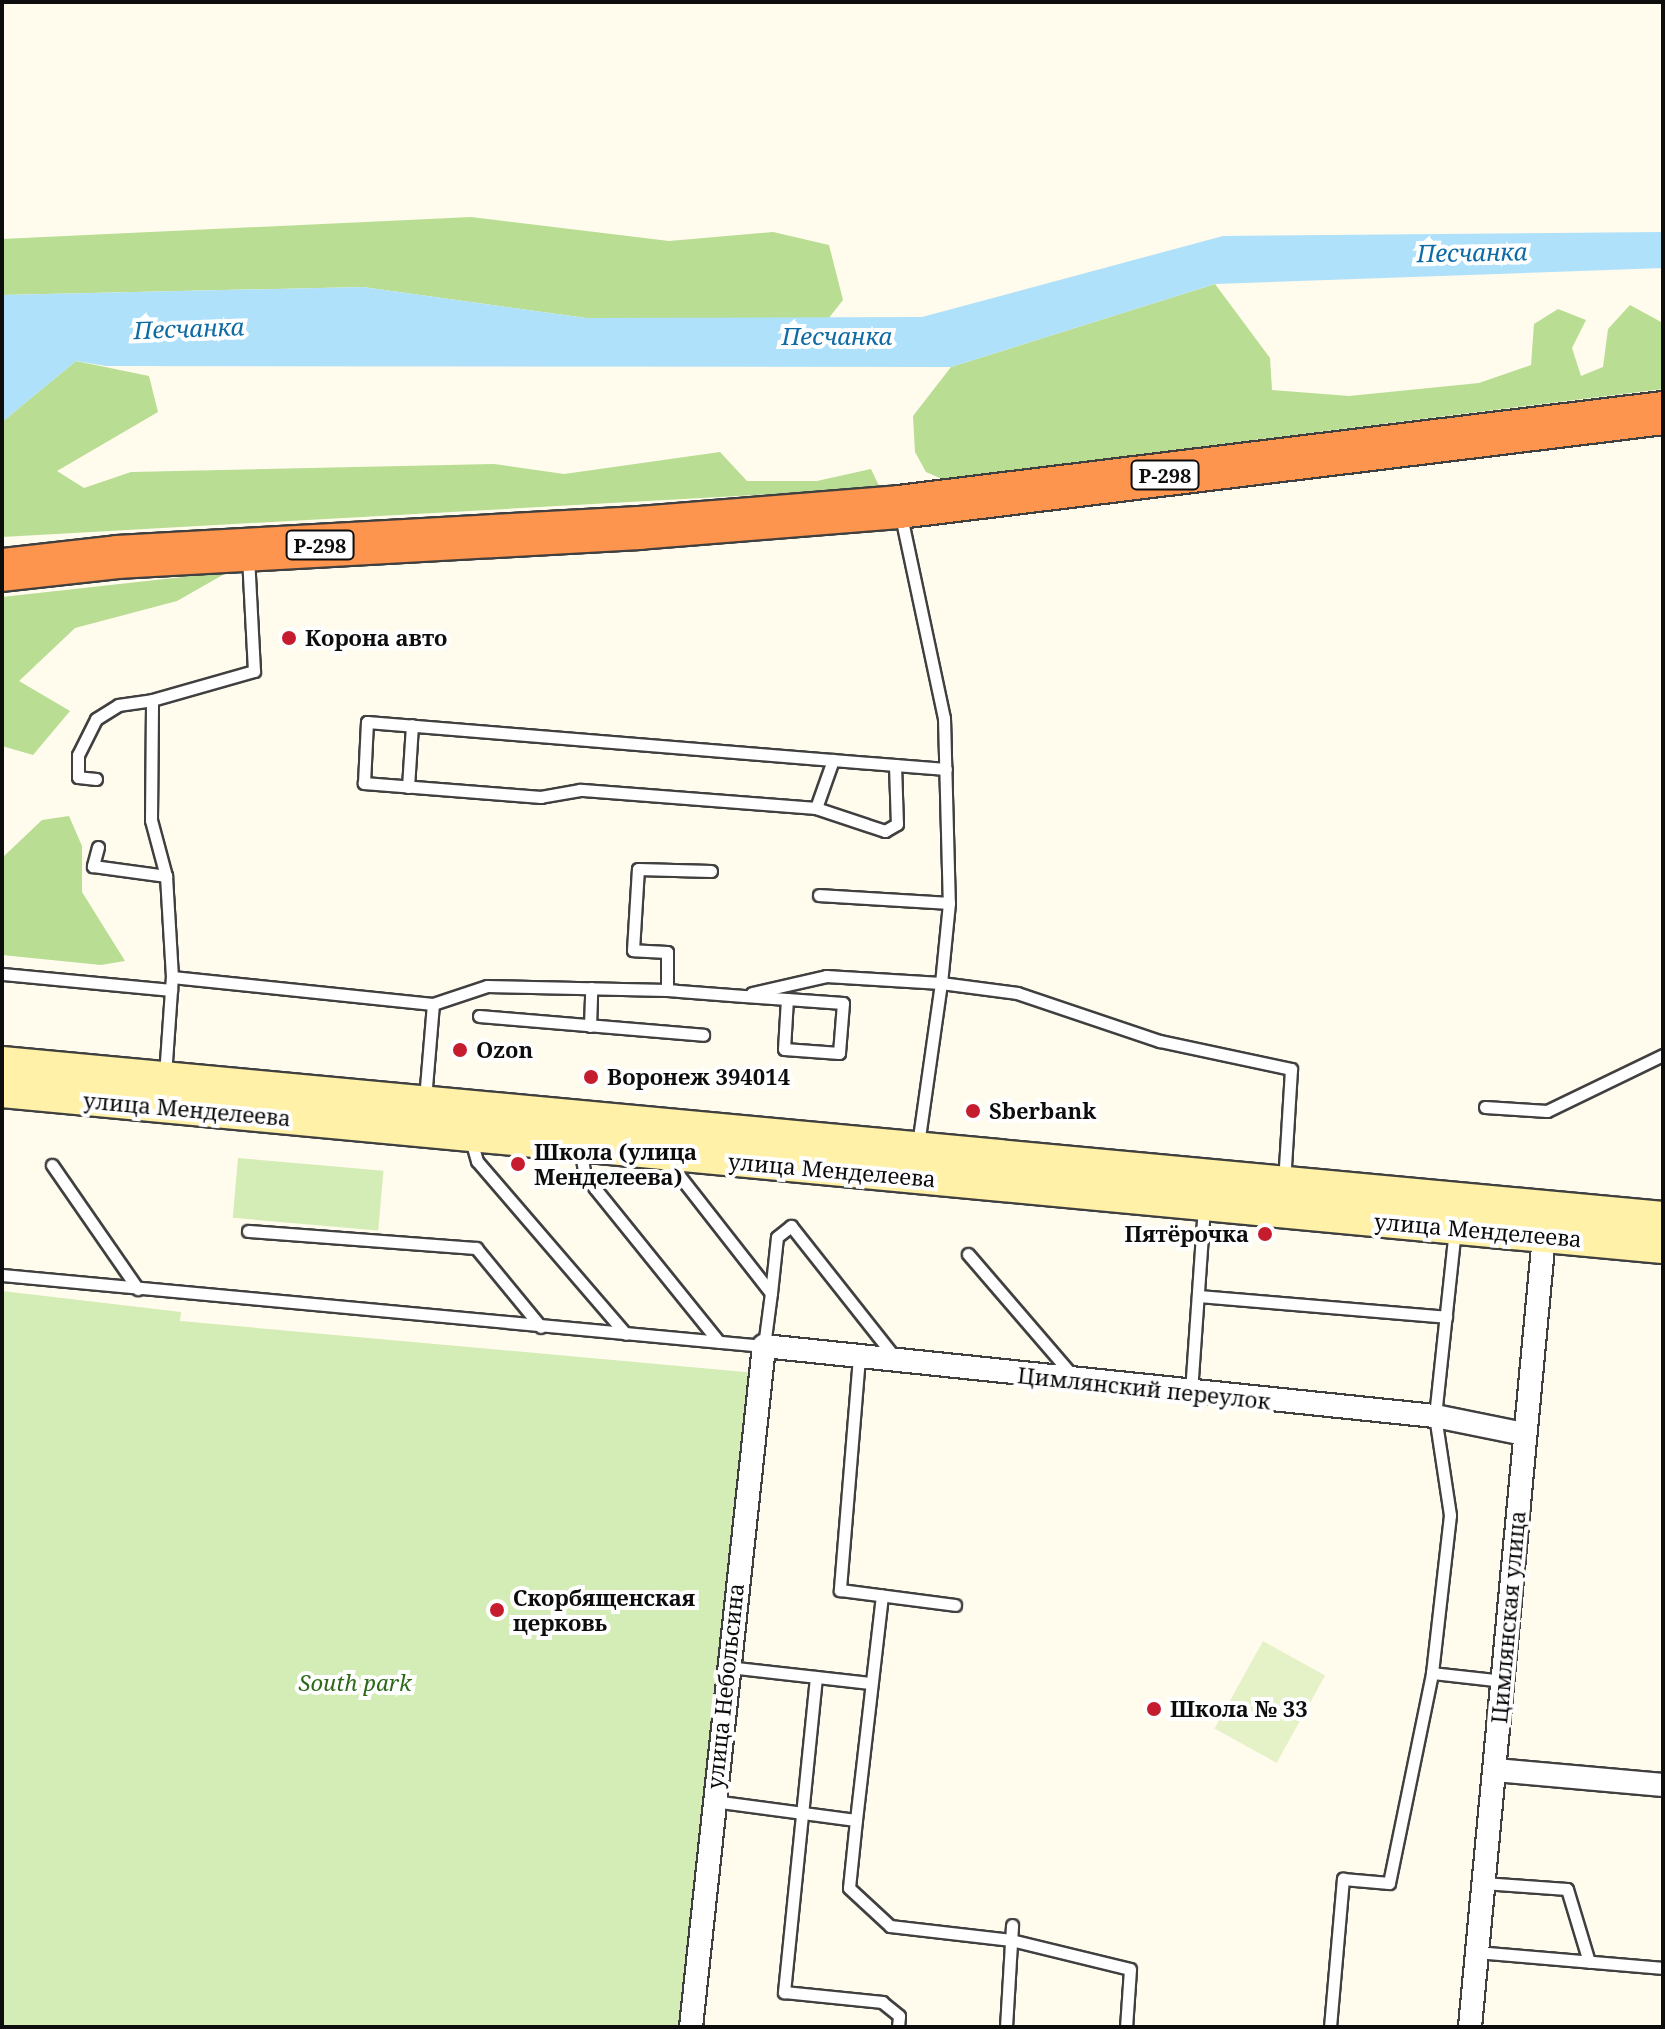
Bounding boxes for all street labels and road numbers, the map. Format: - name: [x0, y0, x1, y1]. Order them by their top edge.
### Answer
- road number: Р-298: [1129, 459, 1201, 491]
- road number: Р-298: [284, 529, 356, 561]
- street label: улица Менделеева: [82, 1087, 292, 1131]
- street label: улица Менделеева: [727, 1148, 937, 1192]
- street label: улица Менделеева: [1373, 1208, 1583, 1252]
- street label: Цимлянский переулок: [1016, 1362, 1272, 1414]
- street label: Цимлянская улица: [1486, 1509, 1530, 1725]
- street label: улица Небольсина: [701, 1582, 749, 1790]

